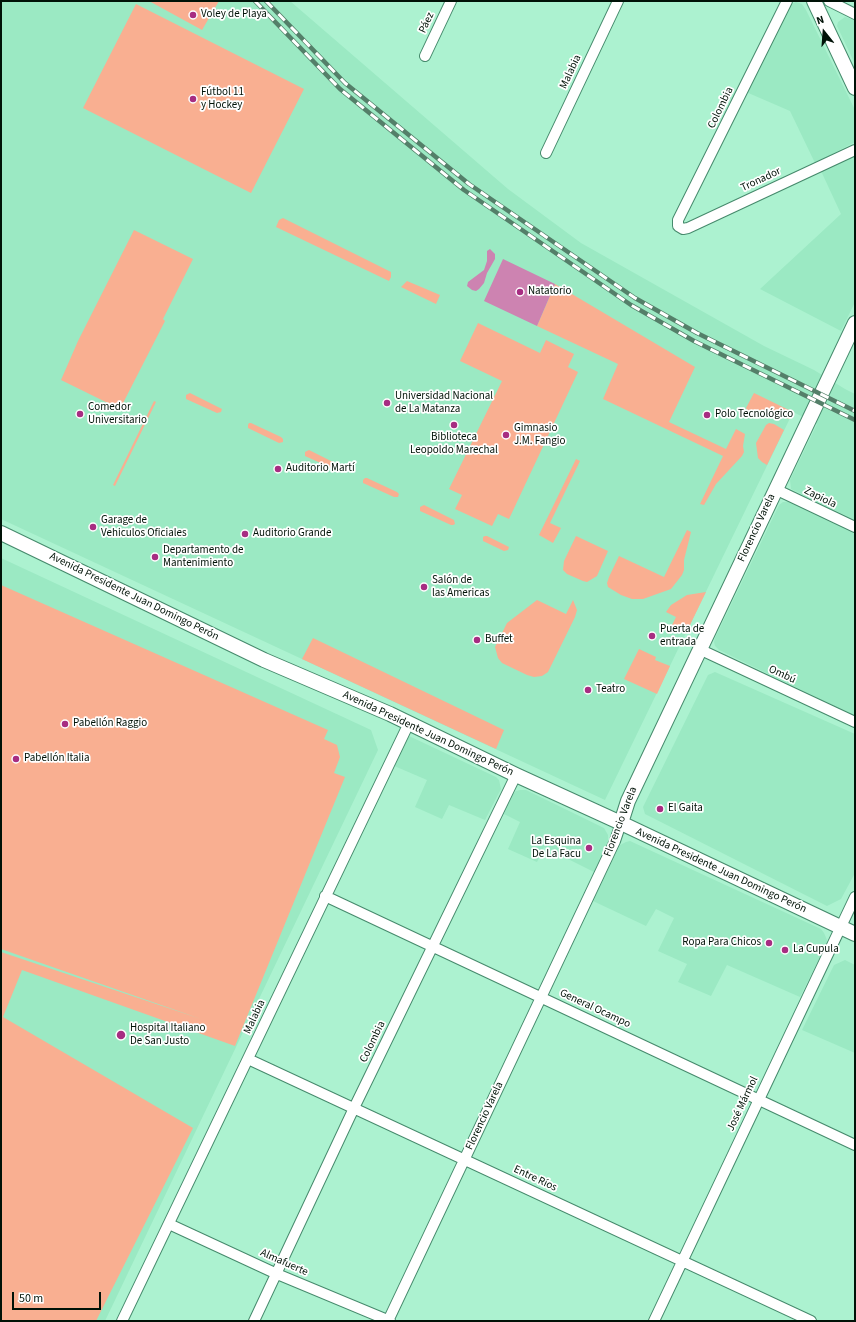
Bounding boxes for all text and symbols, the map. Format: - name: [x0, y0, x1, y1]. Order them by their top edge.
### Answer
- place label: Voley de Playa: [201, 8, 267, 22]
- marker: Voley de Playa: [188, 10, 198, 20]
- street label: Páez: [416, 10, 438, 36]
- north arrow: [804, 12, 844, 52]
- text: N: [815, 12, 826, 28]
- street label: Malabia: [557, 53, 585, 91]
- street label: Colombia: [705, 85, 737, 131]
- place label: Fútbol 11 y Hockey: [201, 86, 244, 112]
- marker: Fútbol 11 y Hockey: [188, 94, 198, 104]
- street label: Tronador: [739, 165, 783, 195]
- place label: Natatorio: [528, 285, 571, 299]
- marker: Natatorio: [515, 287, 525, 297]
- place label: Universidad Nacional de La Matanza: [395, 390, 493, 416]
- marker: Universidad Nacional de La Matanza: [382, 398, 392, 408]
- place label: Comedor Universitario: [88, 401, 147, 427]
- place label: Polo Tecnológico: [715, 408, 793, 422]
- marker: Comedor Universitario: [75, 409, 85, 419]
- marker: Polo Tecnológico: [702, 410, 712, 420]
- marker: Biblioteca Leopoldo Marechal: [449, 420, 459, 430]
- place label: Gimnasio J.M. Fangio: [514, 422, 566, 448]
- marker: Gimnasio J.M. Fangio: [501, 430, 511, 440]
- place label: Biblioteca Leopoldo Marechal: [410, 431, 498, 457]
- place label: Auditorio Martí: [286, 462, 355, 476]
- marker: Auditorio Martí: [273, 464, 283, 474]
- street label: Zapiola: [802, 485, 838, 511]
- street label: Florencio Varela: [735, 492, 779, 564]
- place label: Garage de Vehiculos Oficiales: [101, 514, 187, 540]
- marker: Garage de Vehiculos Oficiales: [88, 522, 98, 532]
- place label: Auditorio Grande: [253, 527, 331, 541]
- marker: Auditorio Grande: [240, 529, 250, 539]
- place label: Departamento de Mantenimiento: [163, 544, 243, 570]
- street label: Avenida Presidente Juan Domingo Perón: [47, 550, 221, 644]
- marker: Departamento de Mantenimiento: [150, 552, 160, 562]
- place label: Salón de las Americas: [432, 574, 489, 600]
- marker: Salón de las Americas: [419, 582, 429, 592]
- place label: Puerta de entrada: [660, 623, 704, 649]
- marker: Puerta de entrada: [647, 631, 657, 641]
- place label: Buffet: [485, 633, 513, 647]
- marker: Buffet: [472, 635, 482, 645]
- street label: Ombú: [766, 663, 798, 687]
- place label: Teatro: [596, 683, 625, 697]
- marker: Teatro: [583, 685, 593, 695]
- street label: Avenida Presidente Juan Domingo Perón: [341, 689, 515, 779]
- place label: Pabellón Raggio: [73, 717, 147, 731]
- marker: Pabellón Raggio: [60, 719, 70, 729]
- place label: Pabellón Italia: [24, 752, 90, 766]
- marker: Pabellón Italia: [11, 754, 21, 764]
- street label: Florencio Varela: [602, 785, 640, 859]
- place label: El Gaita: [668, 802, 703, 816]
- marker: El Gaita: [655, 804, 665, 814]
- street label: Avenida Presidente Juan Domingo Perón: [634, 826, 808, 916]
- place label: La Esquina De La Facu: [531, 835, 581, 861]
- marker: La Esquina De La Facu: [584, 843, 594, 853]
- place label: Ropa Para Chicos: [682, 936, 761, 950]
- marker: Ropa Para Chicos: [764, 938, 774, 948]
- place label: La Cupula: [793, 943, 839, 957]
- marker: La Cupula: [780, 945, 790, 955]
- street label: General Ocampo: [557, 987, 633, 1031]
- street label: Malabia: [241, 998, 269, 1036]
- street label: Colombia: [357, 1019, 389, 1065]
- place label: Hospital Italiano De San Justo: [130, 1022, 206, 1048]
- marker: Hospital Italiano De San Justo: [115, 1029, 127, 1041]
- street label: José Mármol: [725, 1075, 761, 1133]
- street label: Florencio Varela: [463, 1080, 507, 1152]
- street label: Entre Ríos: [511, 1163, 559, 1195]
- street label: Almafuerte: [258, 1247, 310, 1279]
- scale bar: [14, 1284, 103, 1310]
- text: 50 m: [19, 1290, 43, 1307]

